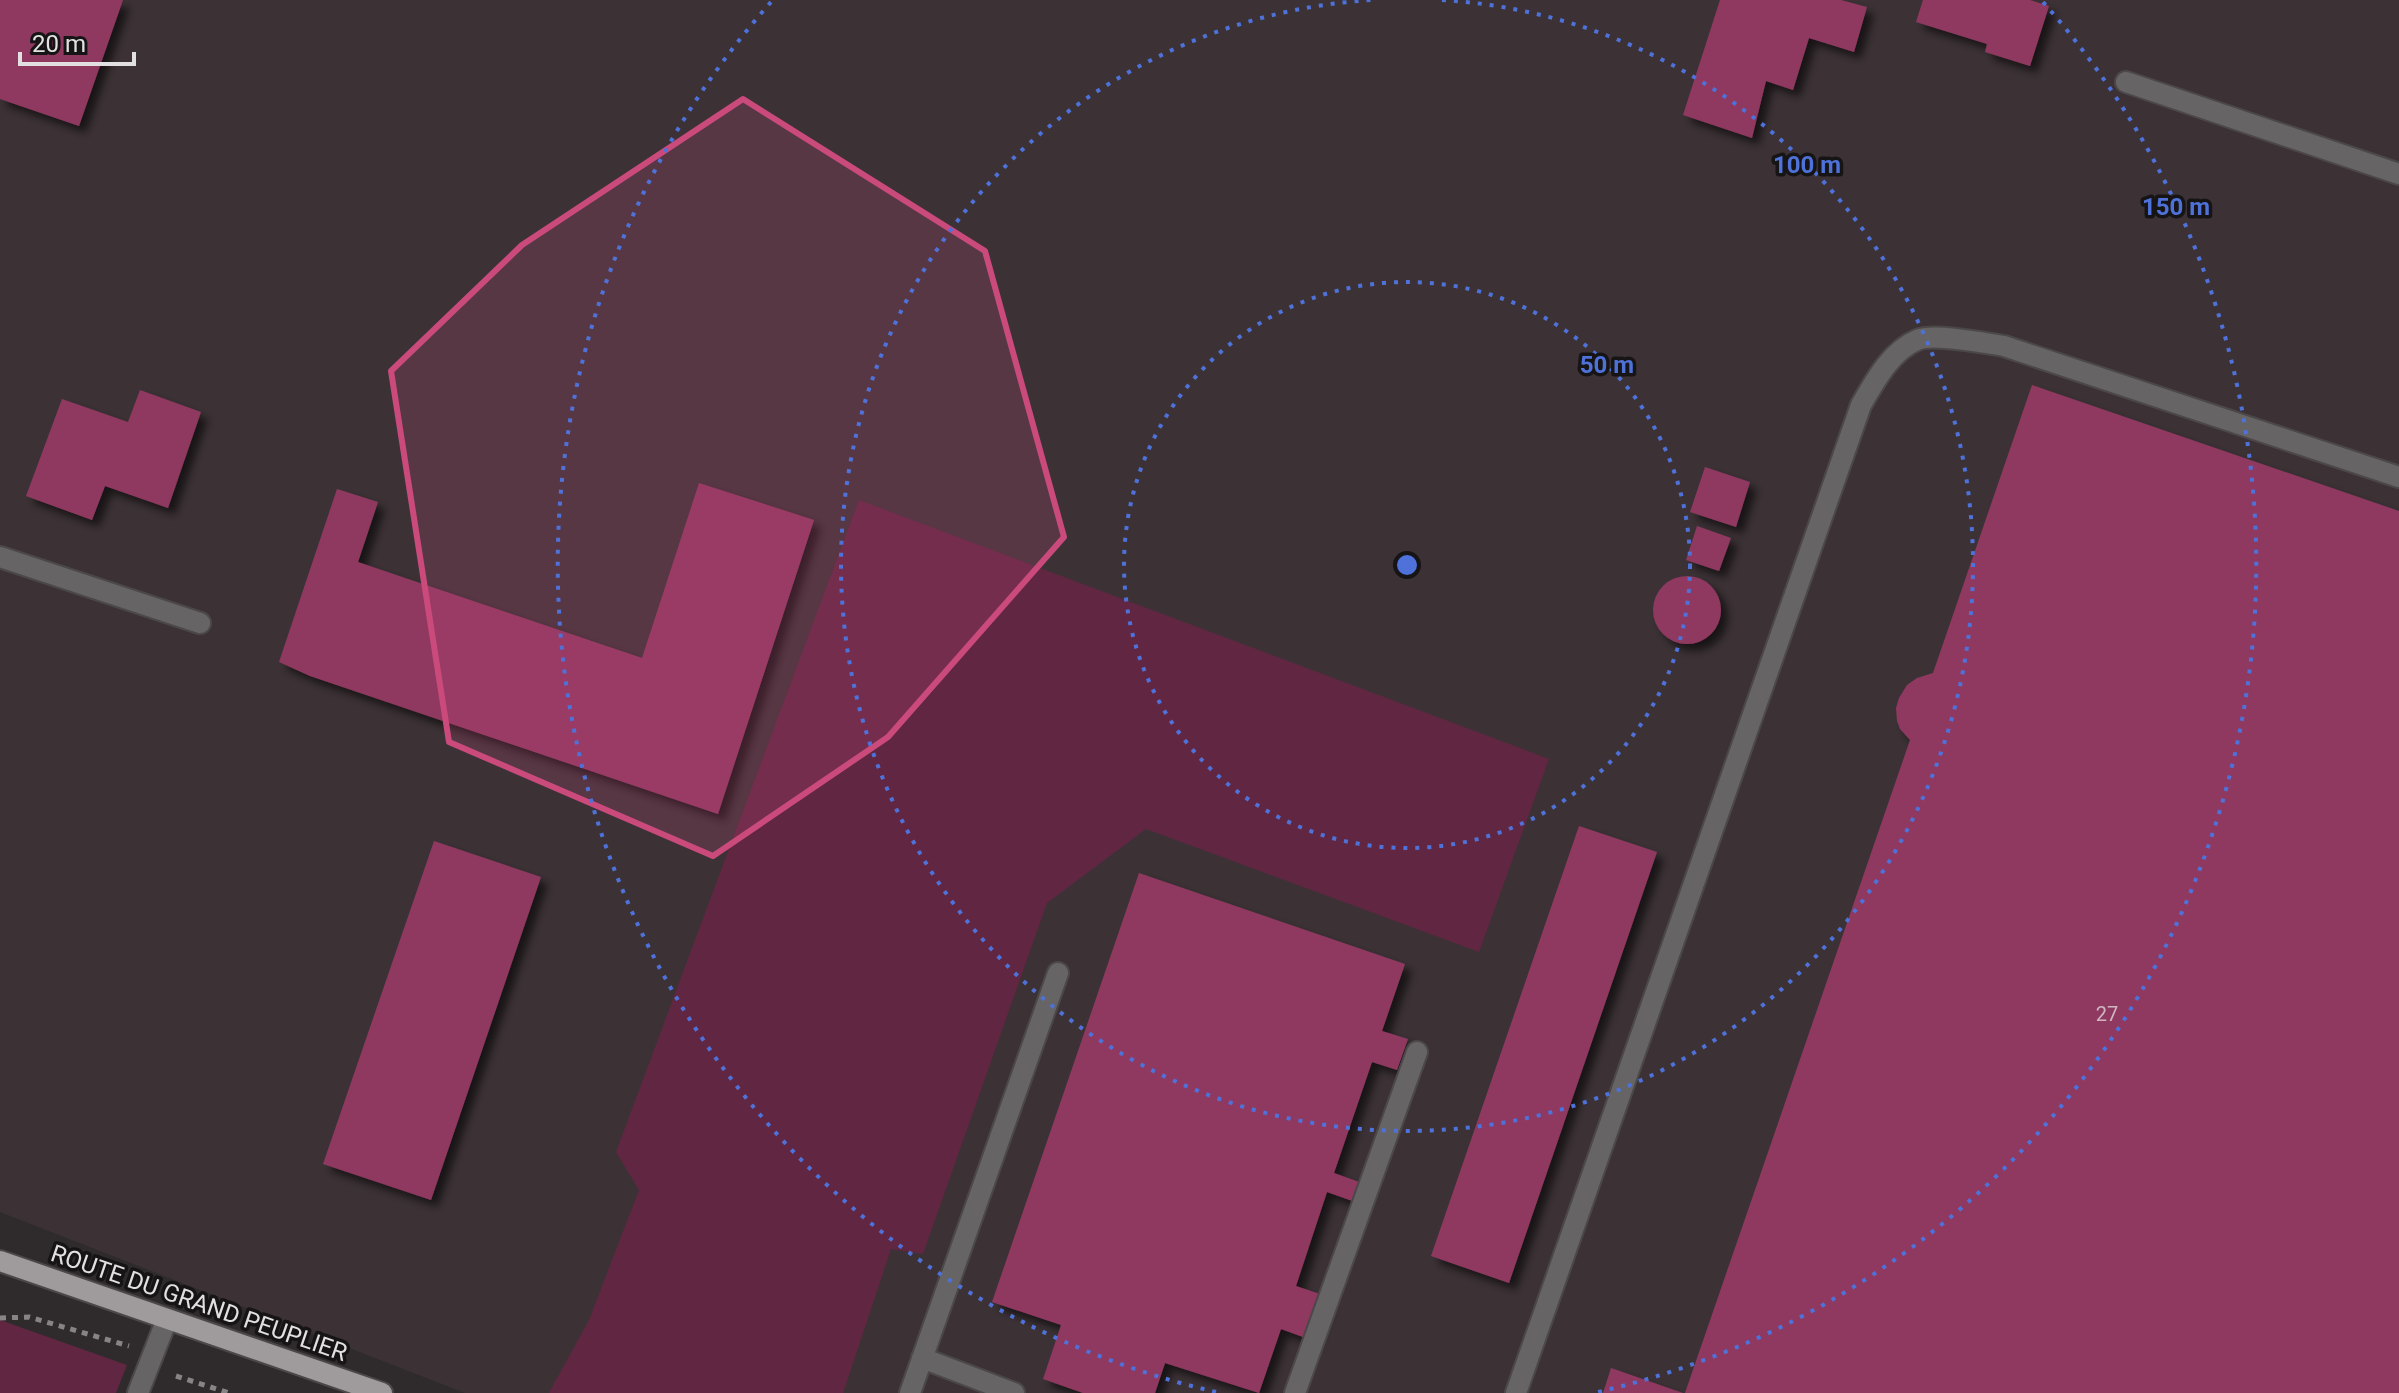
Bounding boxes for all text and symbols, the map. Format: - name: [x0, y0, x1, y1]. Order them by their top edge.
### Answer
- scale bar: [20, 16, 134, 66]
- text: 20 m: [32, 30, 86, 58]
- text: 100 m: [1773, 151, 1841, 179]
- text: 150 m: [2142, 193, 2210, 221]
- text: 50 m: [1580, 351, 1634, 379]
- centre of rings: [1393, 551, 1421, 579]
- house number: 27: [2096, 1002, 2118, 1026]
- street label: ROUTE DU GRAND PEUPLIER: [47, 1239, 351, 1367]

